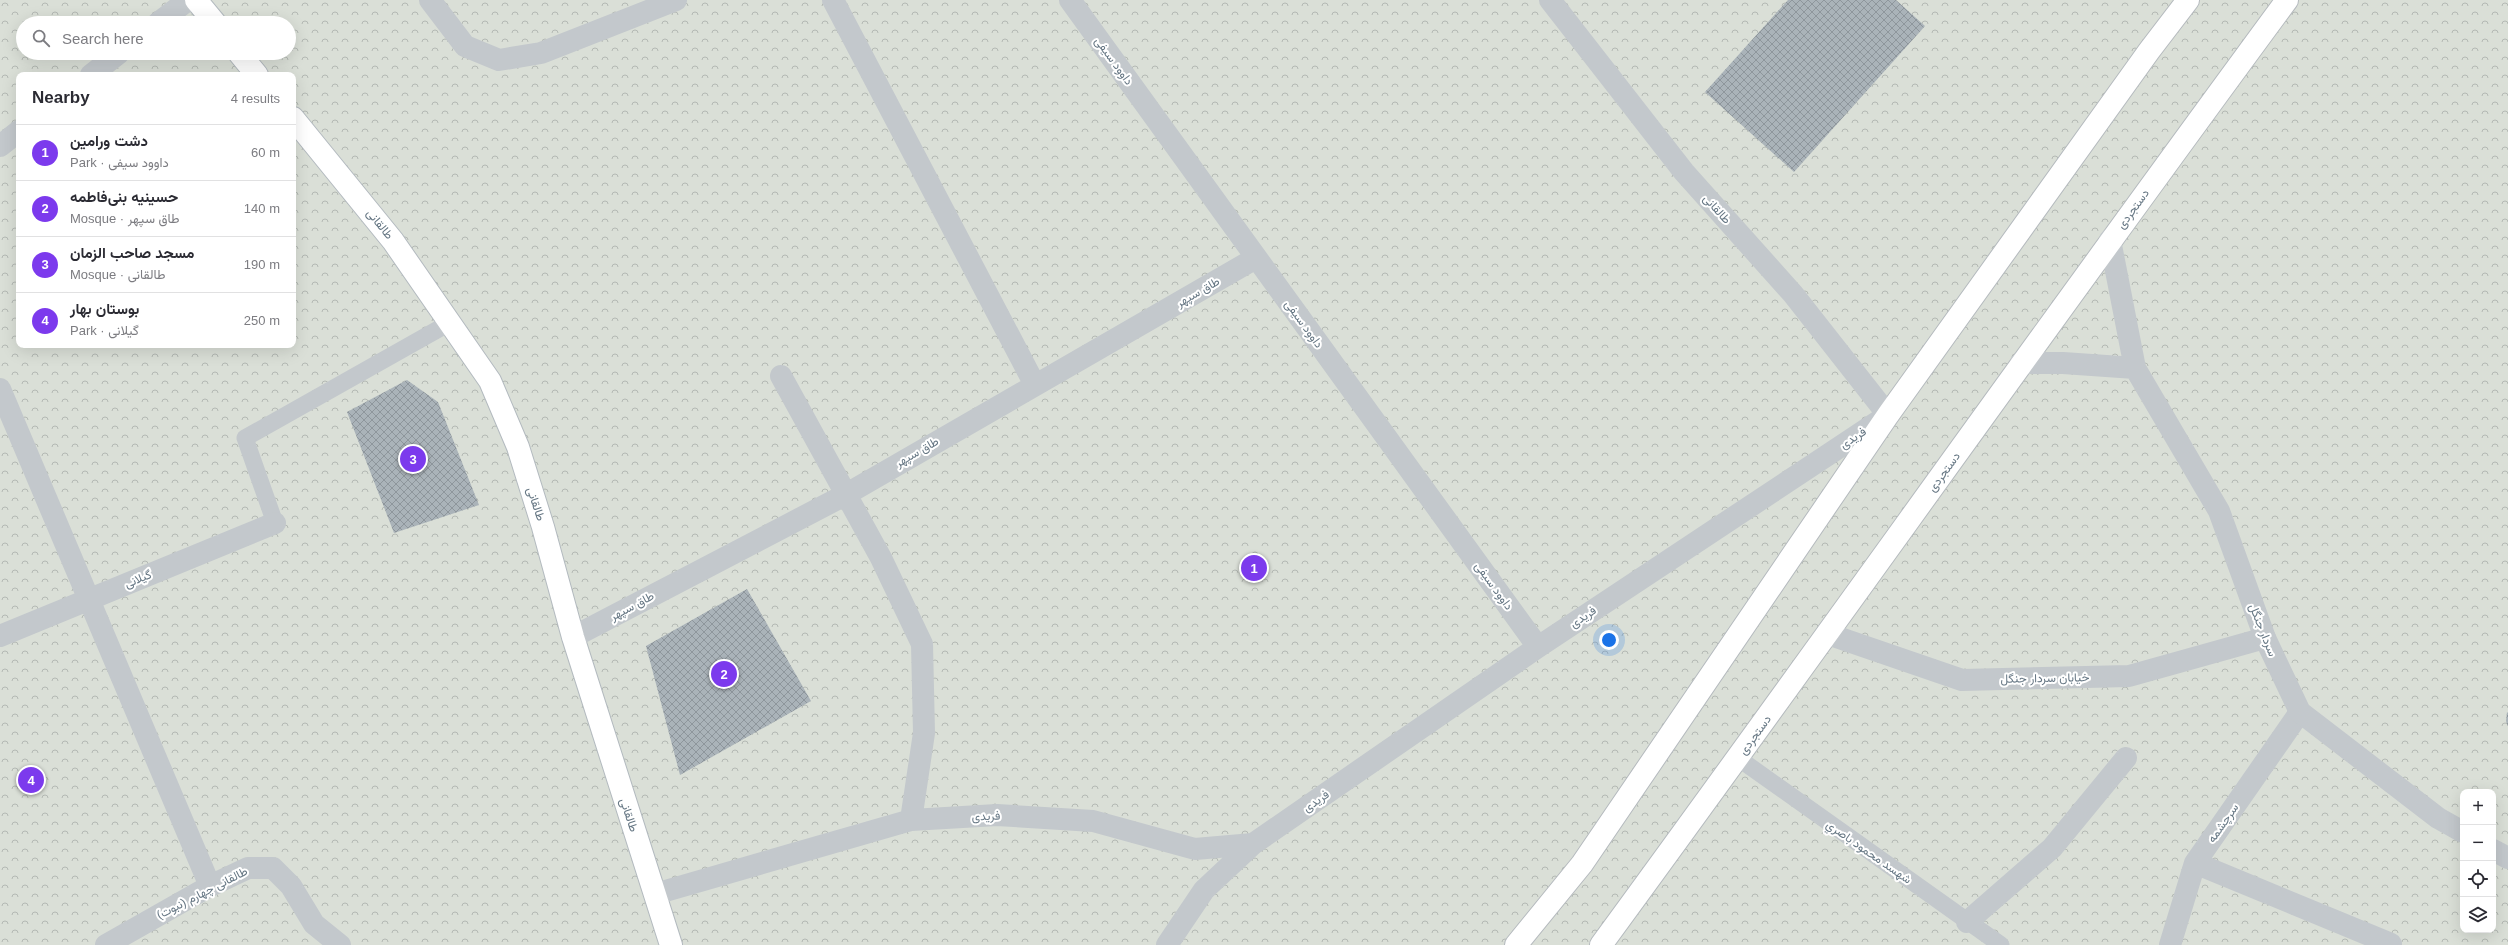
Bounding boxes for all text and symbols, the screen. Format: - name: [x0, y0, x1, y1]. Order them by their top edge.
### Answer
- search box: [16, 16, 296, 60]
- icon: search: [30, 27, 52, 49]
- text: Search here: [62, 30, 144, 47]
- street label: داوود سیفی: [1091, 34, 1136, 88]
- text: Nearby: [32, 88, 90, 107]
- text: 4 results: [231, 91, 280, 106]
- text: دشت ورامین: [70, 132, 148, 149]
- text: 1: [41, 145, 49, 160]
- text: 60 m: [251, 145, 280, 160]
- text: Park · داوود سیفی: [70, 155, 169, 170]
- street label: دستجردی: [2114, 186, 2153, 232]
- text: حسینیه بنی‌فاطمه: [70, 188, 178, 205]
- street label: طالقانی: [1699, 191, 1734, 227]
- text: 2: [41, 201, 49, 216]
- text: 140 m: [244, 201, 280, 216]
- street label: طالقانی: [363, 206, 396, 243]
- text: Mosque · طاق سپهر: [70, 211, 179, 226]
- text: مسجد صاحب الزمان: [70, 244, 195, 261]
- text: 3: [41, 257, 49, 272]
- text: 190 m: [244, 257, 280, 272]
- text: Mosque · طالقانی: [70, 267, 165, 282]
- street label: طاق سپهر: [1173, 274, 1223, 311]
- street label: داوود سیفی: [1281, 297, 1326, 351]
- text: بوستان بهار: [70, 300, 139, 317]
- text: 4: [41, 313, 49, 328]
- text: 250 m: [244, 313, 280, 328]
- text: Park · گیلانی: [70, 323, 139, 338]
- street label: فریدی: [1837, 424, 1869, 453]
- street label: طاق سپهر: [892, 434, 942, 471]
- pin: 3: [400, 444, 426, 474]
- street label: دستجردی: [1925, 449, 1964, 495]
- street label: طالقانی: [523, 485, 548, 523]
- pin: 1: [1241, 553, 1267, 583]
- street label: داوود سیفی: [1471, 559, 1516, 613]
- street label: گیلانی: [122, 567, 154, 592]
- street label: طاق سپهر: [607, 589, 657, 625]
- street label: سردار جنگل: [2245, 602, 2280, 659]
- street label: فریدی: [1567, 603, 1599, 632]
- your location: [1599, 630, 1619, 650]
- pin: 2: [711, 659, 737, 689]
- street label: خیابان سردار جنگل: [2000, 670, 2090, 687]
- street label: دستجردی: [1736, 712, 1775, 758]
- pin: 4: [18, 765, 44, 795]
- street label: فریدی: [1300, 787, 1332, 816]
- map controls: [2460, 789, 2496, 933]
- button: +: [2460, 789, 2496, 825]
- street label: طالقانی: [616, 796, 641, 834]
- street label: سرچشمه: [2205, 801, 2242, 846]
- street label: فریدی: [971, 809, 1001, 824]
- street label: شهسد محمود باصري: [1822, 817, 1914, 889]
- button: −: [2460, 825, 2496, 861]
- button: locate: [2460, 861, 2496, 897]
- street label: طالقانی چهارم (نبوت): [154, 864, 250, 923]
- button: layers: [2460, 897, 2496, 933]

